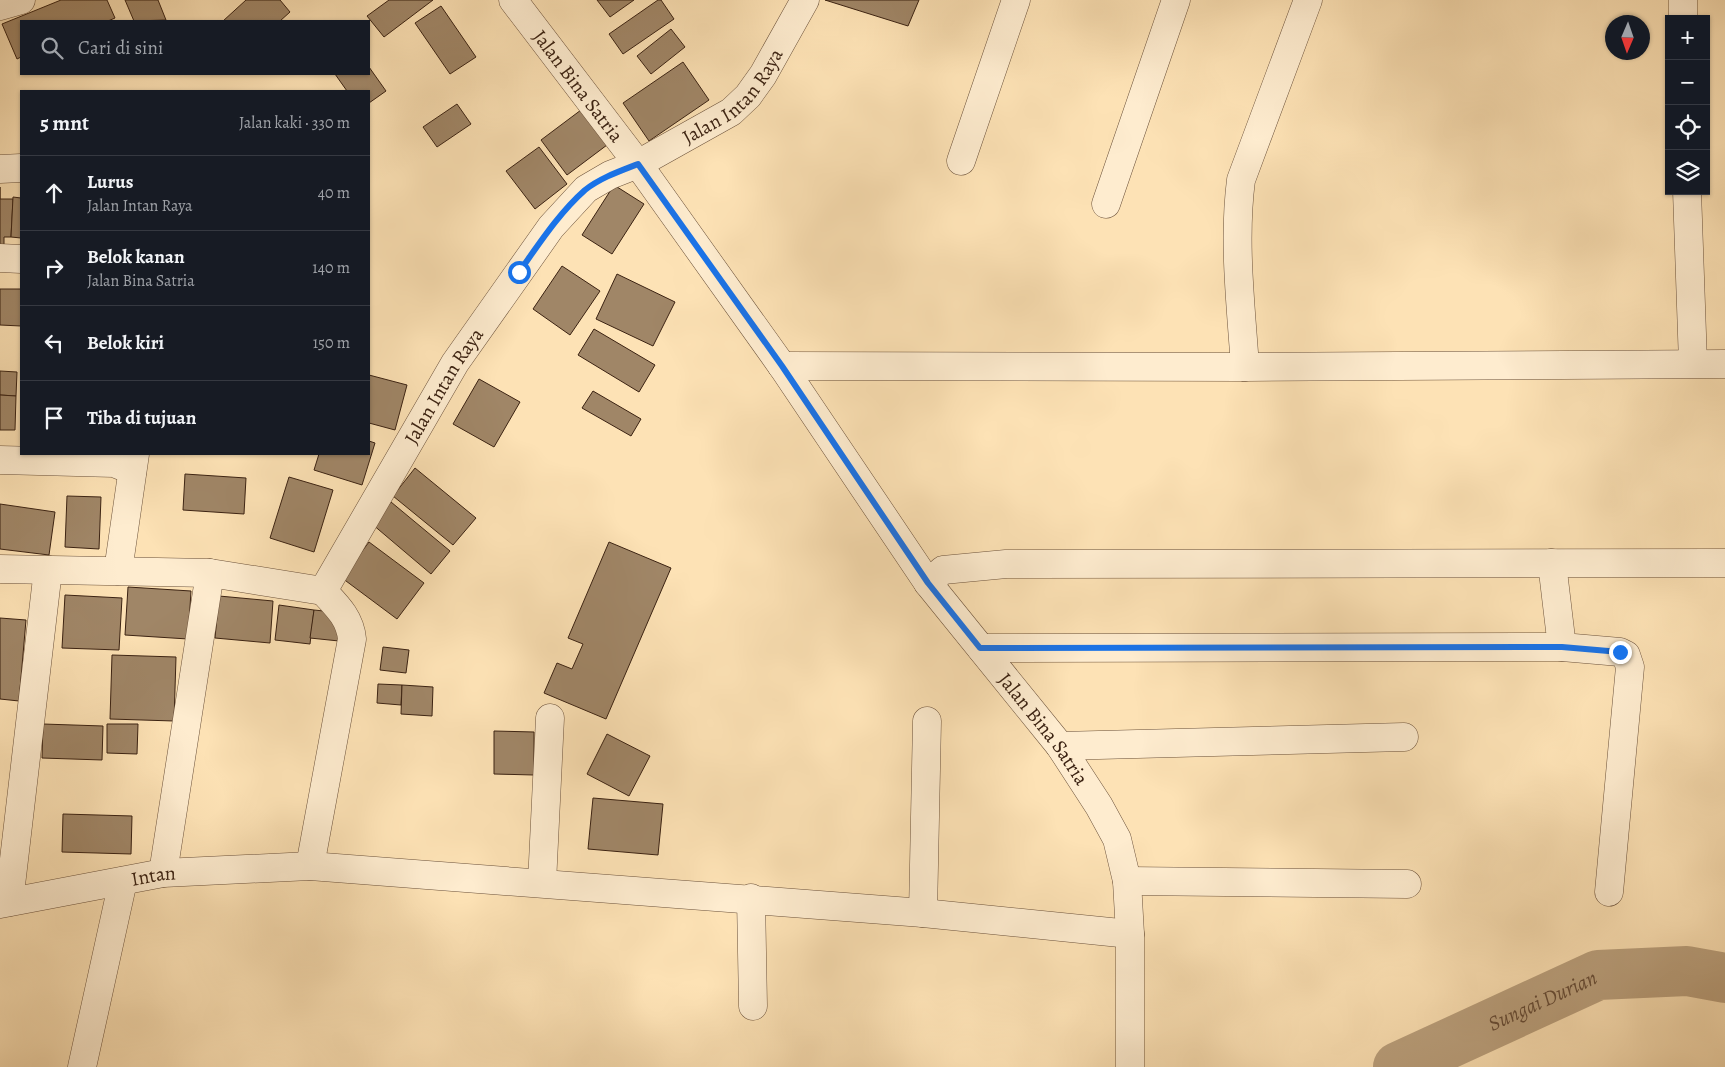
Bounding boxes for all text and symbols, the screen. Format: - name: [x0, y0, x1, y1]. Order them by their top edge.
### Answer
- north arrow: [1605, 15, 1650, 60]
- map controls: [1665, 15, 1710, 195]
- button: +: [1665, 15, 1710, 60]
- search box: [20, 20, 370, 75]
- street label: Jalan Bina Satria: [526, 24, 630, 149]
- icon: search: [38, 34, 66, 62]
- text: Cari di sini: [78, 35, 163, 61]
- street label: Jalan Intan Raya: [678, 43, 790, 151]
- button: −: [1665, 60, 1710, 105]
- button: locate: [1665, 105, 1710, 150]
- text: 5 mnt: [40, 109, 89, 137]
- text: Jalan kaki · 330 m: [239, 112, 350, 134]
- button: layers: [1665, 150, 1710, 195]
- text: Lurus: [87, 169, 133, 195]
- icon: ahead: [40, 179, 68, 207]
- text: 40 m: [318, 182, 350, 204]
- text: Jalan Intan Raya: [87, 195, 193, 217]
- text: Belok kanan: [87, 244, 185, 270]
- icon: right: [40, 254, 68, 282]
- text: 140 m: [312, 257, 350, 279]
- route start: [508, 261, 531, 284]
- text: Jalan Bina Satria: [87, 270, 195, 292]
- street label: Jalan Intan Raya: [398, 322, 490, 449]
- icon: left: [40, 329, 68, 357]
- text: Belok kiri: [87, 330, 164, 356]
- text: 150 m: [313, 332, 350, 354]
- icon: arrive: [40, 404, 68, 432]
- text: Tiba di tujuan: [87, 405, 196, 431]
- route end: [1609, 641, 1632, 664]
- street label: Jalan Bina Satria: [992, 667, 1095, 791]
- street label: Intan: [129, 859, 176, 893]
- water label: Sungai Durian: [1484, 963, 1601, 1038]

